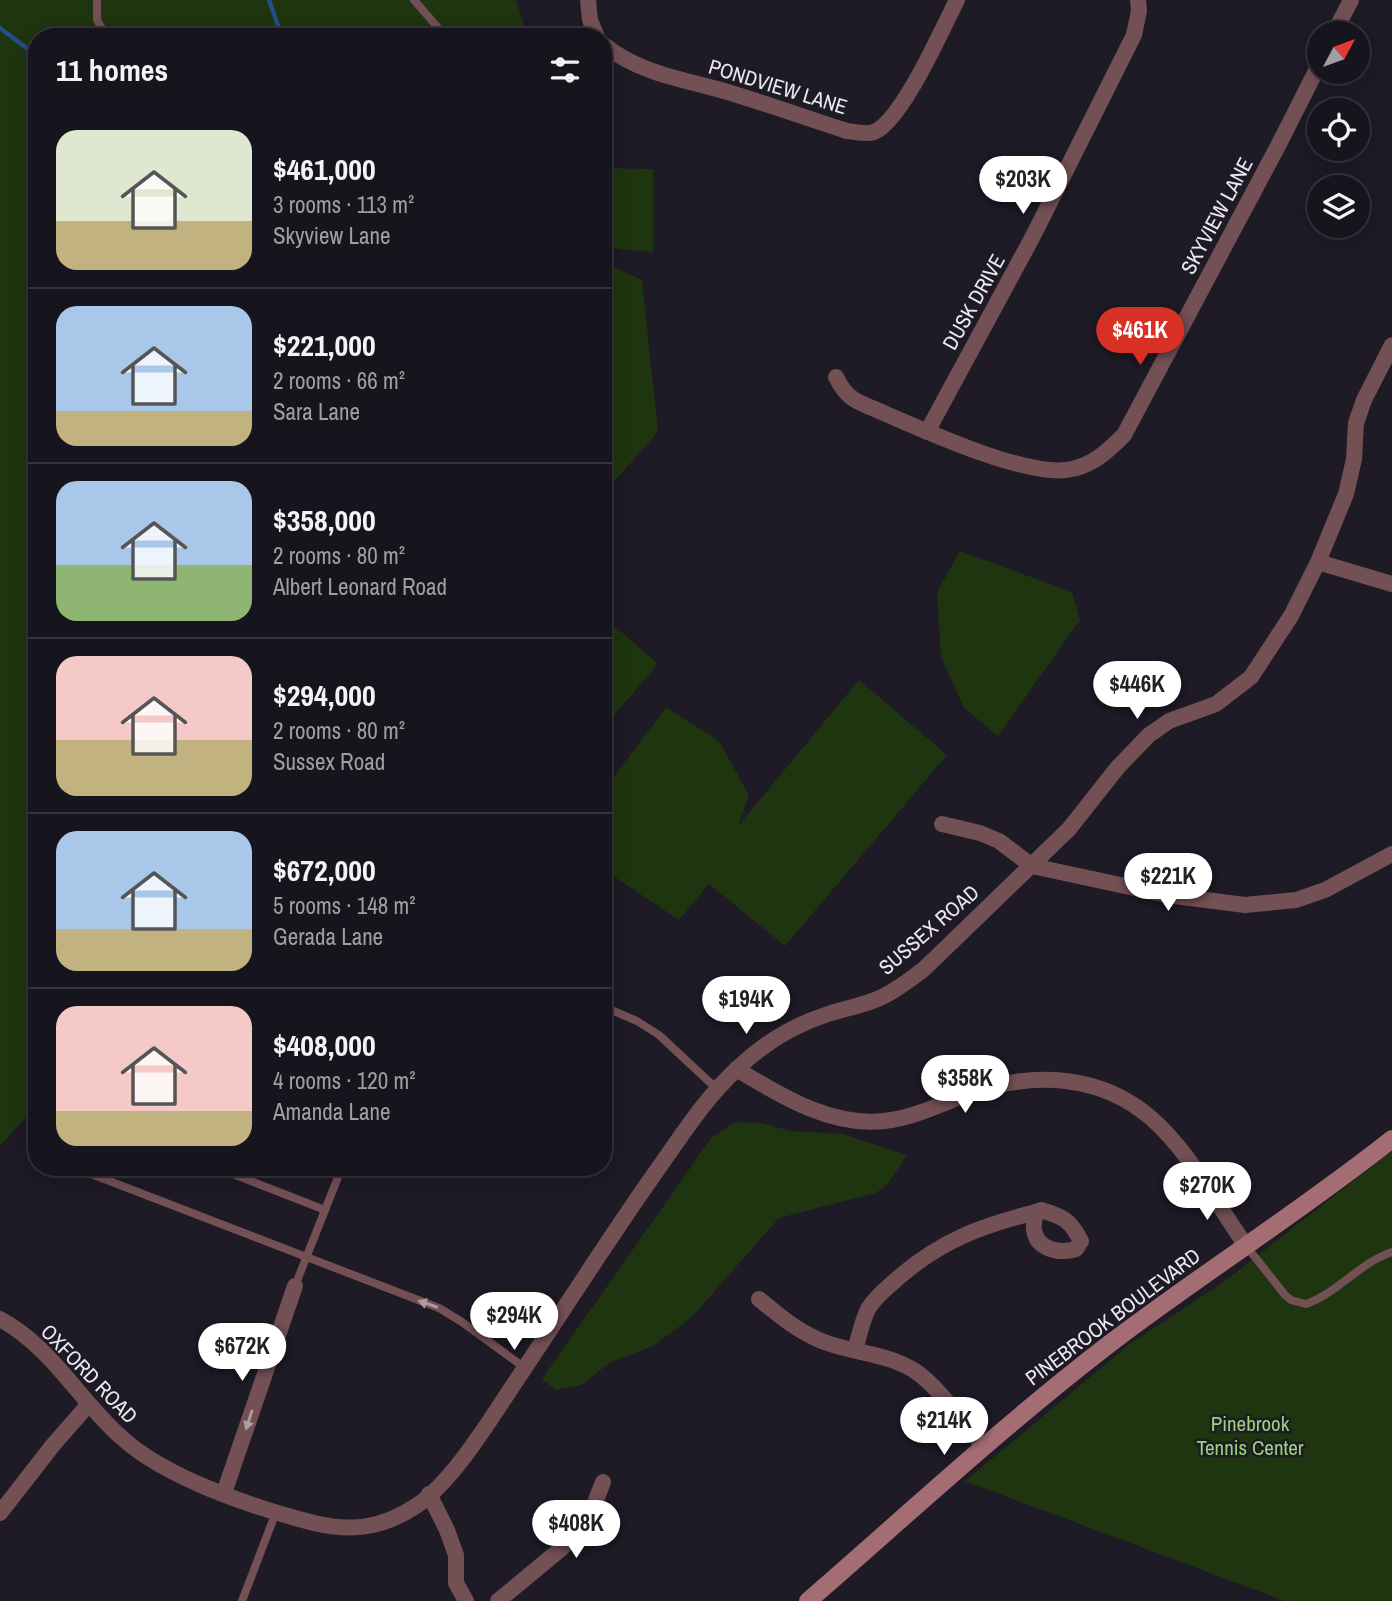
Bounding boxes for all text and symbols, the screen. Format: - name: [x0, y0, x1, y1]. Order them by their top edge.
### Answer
- north arrow: [1307, 21, 1370, 84]
- map controls: [1307, 21, 1370, 238]
- text: 11 homes: [56, 50, 168, 90]
- icon: filters: [546, 51, 584, 89]
- street label: PONDVIEW LANE: [705, 52, 851, 121]
- button: locate: [1307, 98, 1370, 161]
- text: $461,000: [273, 149, 376, 189]
- street label: SKYVIEW LANE: [1174, 152, 1259, 279]
- pin: $203K: [974, 156, 1072, 216]
- icon: home: [112, 158, 196, 242]
- text: $203K: [995, 163, 1051, 194]
- button: layers: [1307, 175, 1370, 238]
- text: 3 rooms · 113 m²: [273, 189, 414, 220]
- text: Skyview Lane: [273, 220, 390, 251]
- street label: DUSK DRIVE: [935, 249, 1012, 355]
- pin: $461K: [1091, 308, 1189, 367]
- text: $461K: [1112, 314, 1168, 345]
- text: $221,000: [273, 325, 376, 365]
- icon: home: [112, 334, 196, 418]
- text: 2 rooms · 66 m²: [273, 365, 405, 396]
- text: Sara Lane: [273, 396, 360, 427]
- text: $358,000: [273, 500, 376, 540]
- icon: home: [112, 509, 196, 593]
- text: 2 rooms · 80 m²: [273, 540, 405, 571]
- text: Albert Leonard Road: [273, 571, 447, 602]
- pin: $446K: [1088, 662, 1186, 721]
- text: $446K: [1109, 668, 1165, 699]
- text: $294,000: [273, 675, 376, 715]
- icon: home: [112, 684, 196, 768]
- text: 2 rooms · 80 m²: [273, 715, 405, 746]
- text: Sussex Road: [273, 746, 385, 777]
- text: $672,000: [273, 850, 376, 890]
- pin: $221K: [1119, 853, 1217, 913]
- icon: home: [112, 859, 196, 943]
- text: $221K: [1140, 860, 1196, 891]
- street label: SUSSEX ROAD: [872, 878, 985, 981]
- text: 5 rooms · 148 m²: [273, 890, 416, 921]
- text: Gerada Lane: [273, 921, 383, 952]
- pin: $194K: [697, 976, 795, 1036]
- text: $194K: [718, 983, 774, 1014]
- text: $408,000: [273, 1025, 376, 1065]
- icon: home: [112, 1034, 196, 1118]
- pin: $358K: [916, 1056, 1014, 1115]
- text: $358K: [937, 1062, 993, 1093]
- text: 4 rooms · 120 m²: [273, 1065, 416, 1096]
- text: Amanda Lane: [273, 1096, 390, 1127]
- pin: $270K: [1158, 1162, 1256, 1222]
- text: $270K: [1179, 1169, 1235, 1200]
- street label: PINEBROOK BOULEVARD: [1019, 1241, 1206, 1392]
- pin: $294K: [465, 1292, 563, 1352]
- one-way arrow: [417, 1298, 438, 1309]
- text: $294K: [486, 1299, 542, 1330]
- street label: OXFORD ROAD: [34, 1317, 144, 1430]
- pin: $672K: [193, 1324, 291, 1383]
- text: $672K: [214, 1330, 270, 1361]
- pin: $214K: [895, 1398, 993, 1457]
- text: $214K: [916, 1404, 972, 1435]
- park label: Pinebrook Tennis Center: [1196, 1409, 1304, 1462]
- one-way arrow: [243, 1410, 254, 1431]
- pin: $408K: [527, 1500, 625, 1560]
- text: $408K: [548, 1507, 604, 1538]

